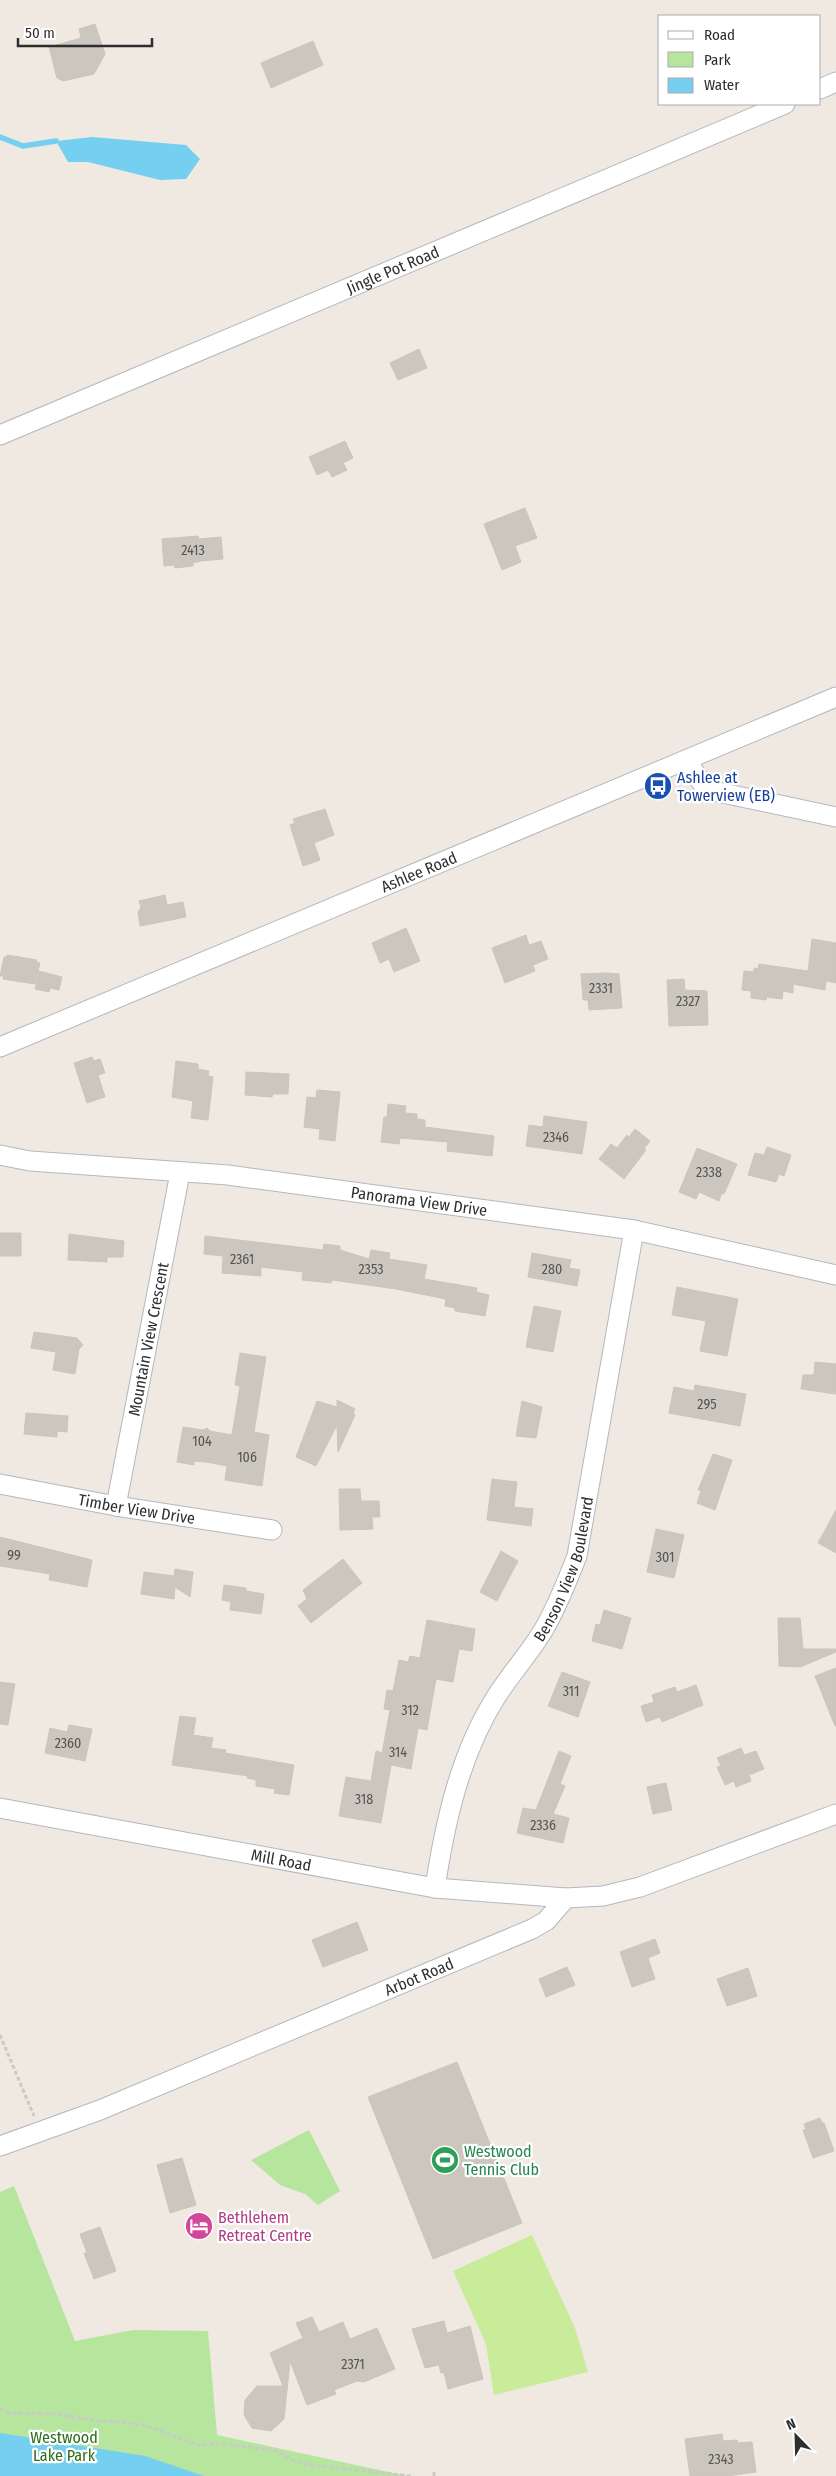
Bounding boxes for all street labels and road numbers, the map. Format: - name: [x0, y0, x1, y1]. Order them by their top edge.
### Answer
- street label: Jingle Pot Road: [344, 242, 442, 298]
- street label: Ashlee Road: [378, 848, 460, 896]
- street label: Panorama View Drive: [350, 1183, 489, 1220]
- street label: Mountain View Crescent: [125, 1260, 173, 1418]
- street label: Timber View Drive: [77, 1490, 196, 1528]
- street label: Benson View Boulevard: [530, 1495, 597, 1645]
- street label: Mill Road: [250, 1845, 313, 1875]
- street label: Arbot Road: [382, 1954, 456, 2000]

